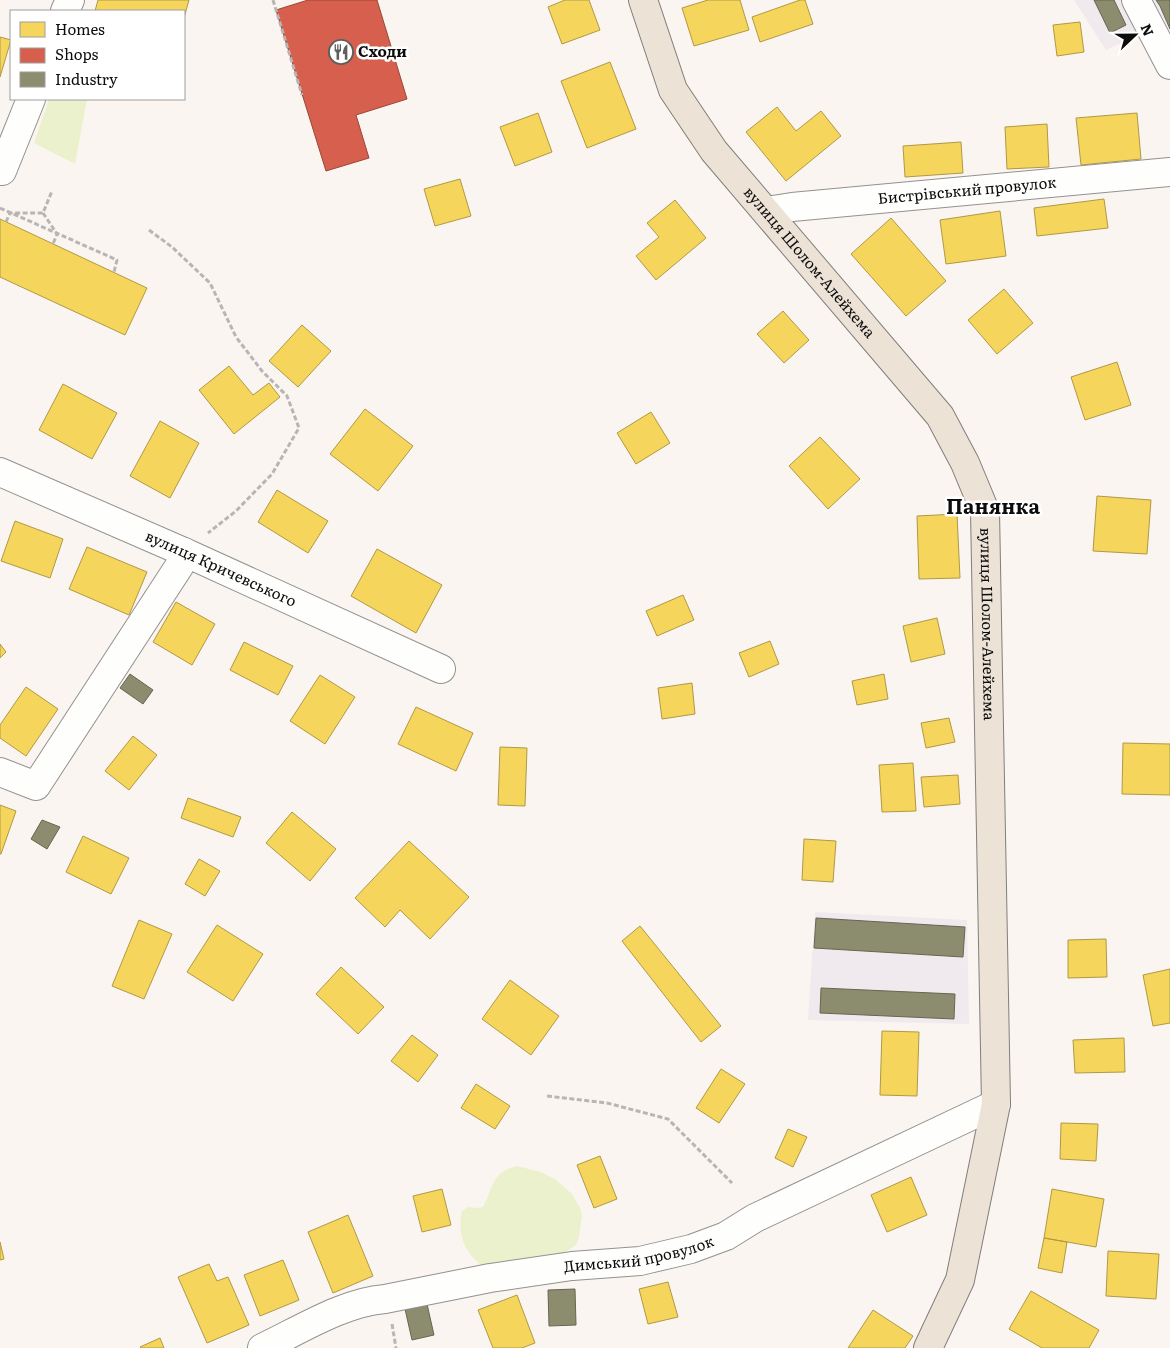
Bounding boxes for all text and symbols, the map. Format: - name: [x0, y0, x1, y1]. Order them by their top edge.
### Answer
- legend: [10, 10, 185, 100]
- north arrow: [1110, 10, 1160, 60]
- text: Homes: [55, 17, 105, 40]
- text: N: [1137, 21, 1160, 39]
- restaurant icon: Сходи: [328, 39, 354, 65]
- place label: Сходи: [358, 39, 407, 62]
- text: Shops: [55, 42, 98, 65]
- text: Industry: [55, 67, 118, 90]
- street label: Бистрівський провулок: [877, 170, 1057, 209]
- street label: вулиця Шолом-Алейхема: [739, 181, 882, 343]
- district label: Панянка: [946, 490, 1040, 520]
- street label: вулиця Кричевського: [142, 524, 301, 612]
- street label: вулиця Шолом-Алейхема: [975, 528, 1002, 722]
- street label: Димський провулок: [562, 1229, 717, 1277]

